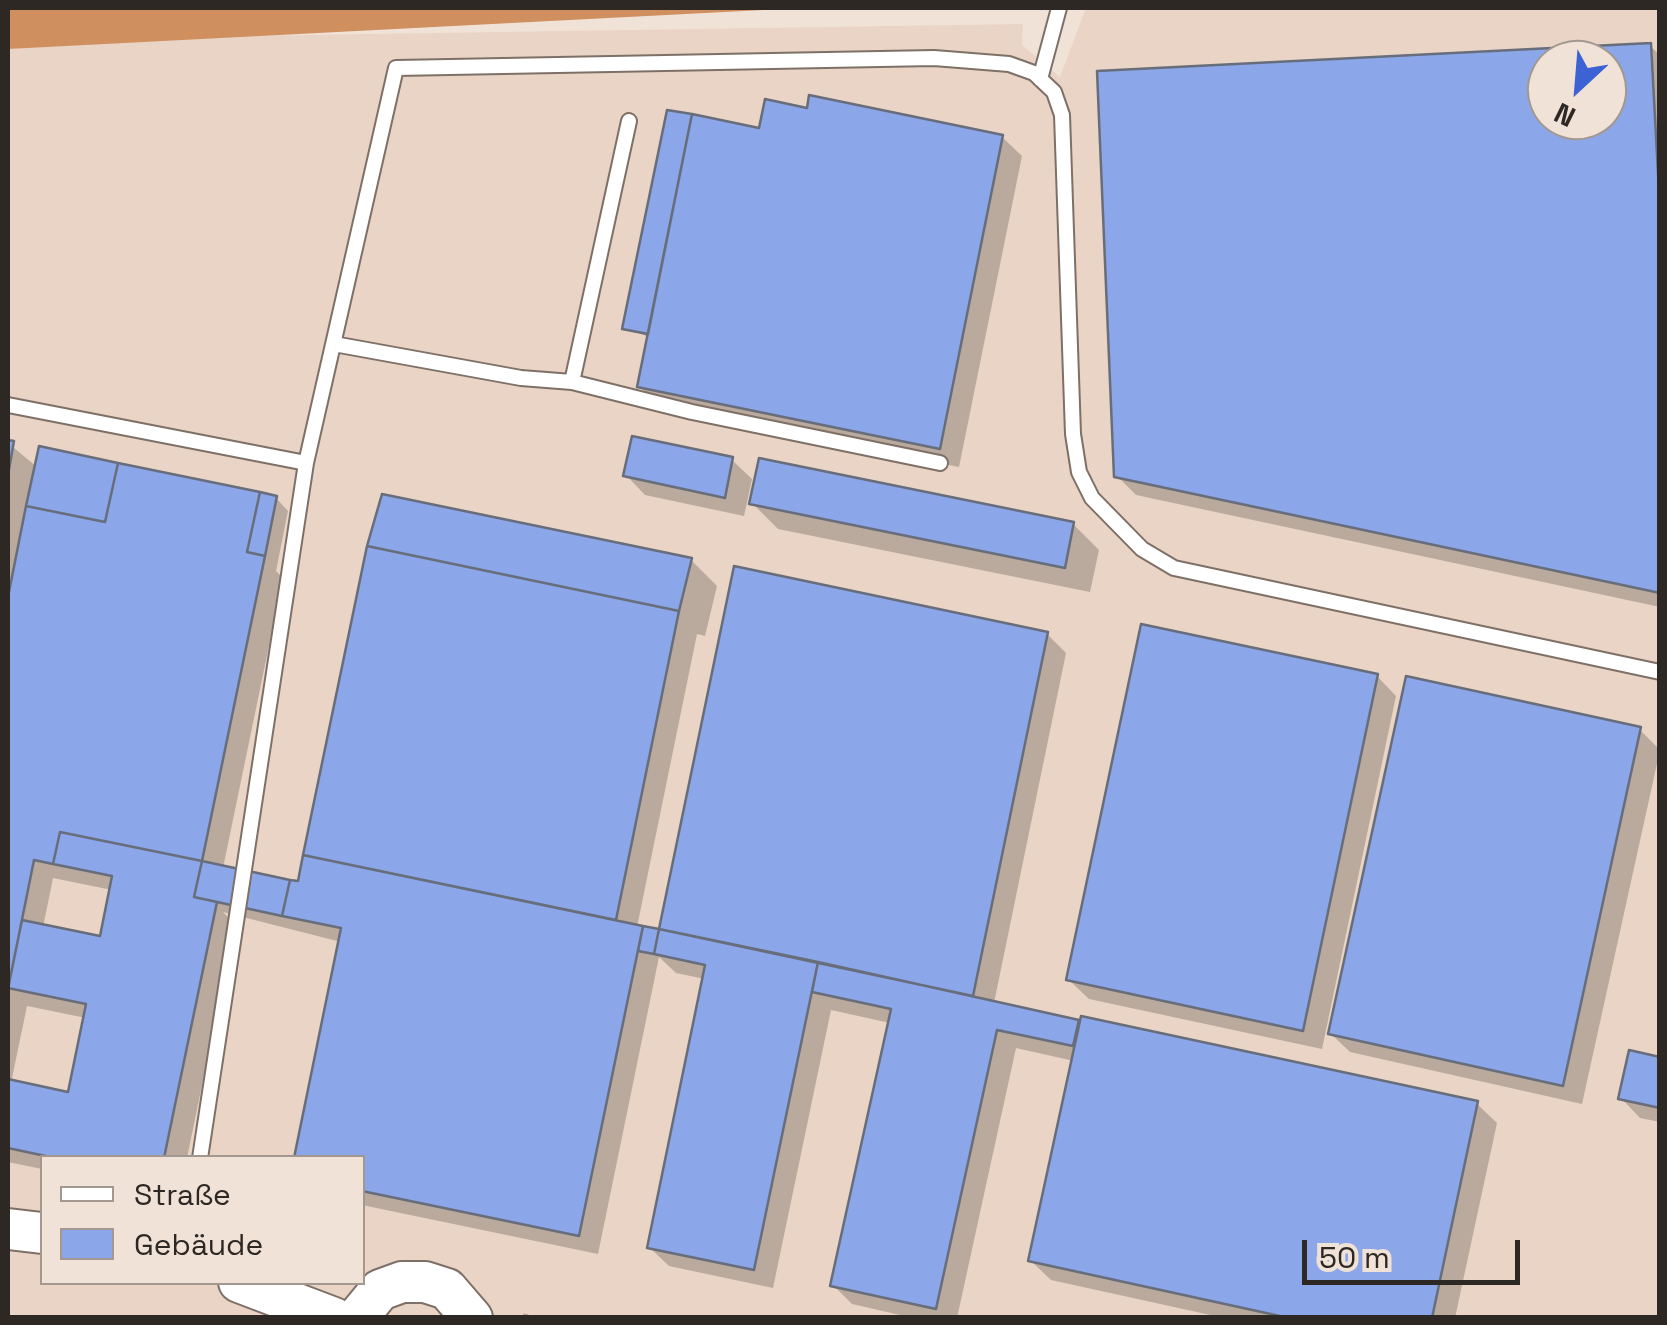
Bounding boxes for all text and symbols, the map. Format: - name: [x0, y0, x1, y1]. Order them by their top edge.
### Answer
- north arrow: [1527, 40, 1627, 140]
- text: N: [1548, 95, 1581, 135]
- legend: [40, 1155, 365, 1285]
- text: Straße: [134, 1175, 231, 1214]
- scale bar: [1307, 1220, 1524, 1282]
- text: Gebäude: [134, 1225, 263, 1264]
- text: 50 m: [1319, 1238, 1390, 1277]

